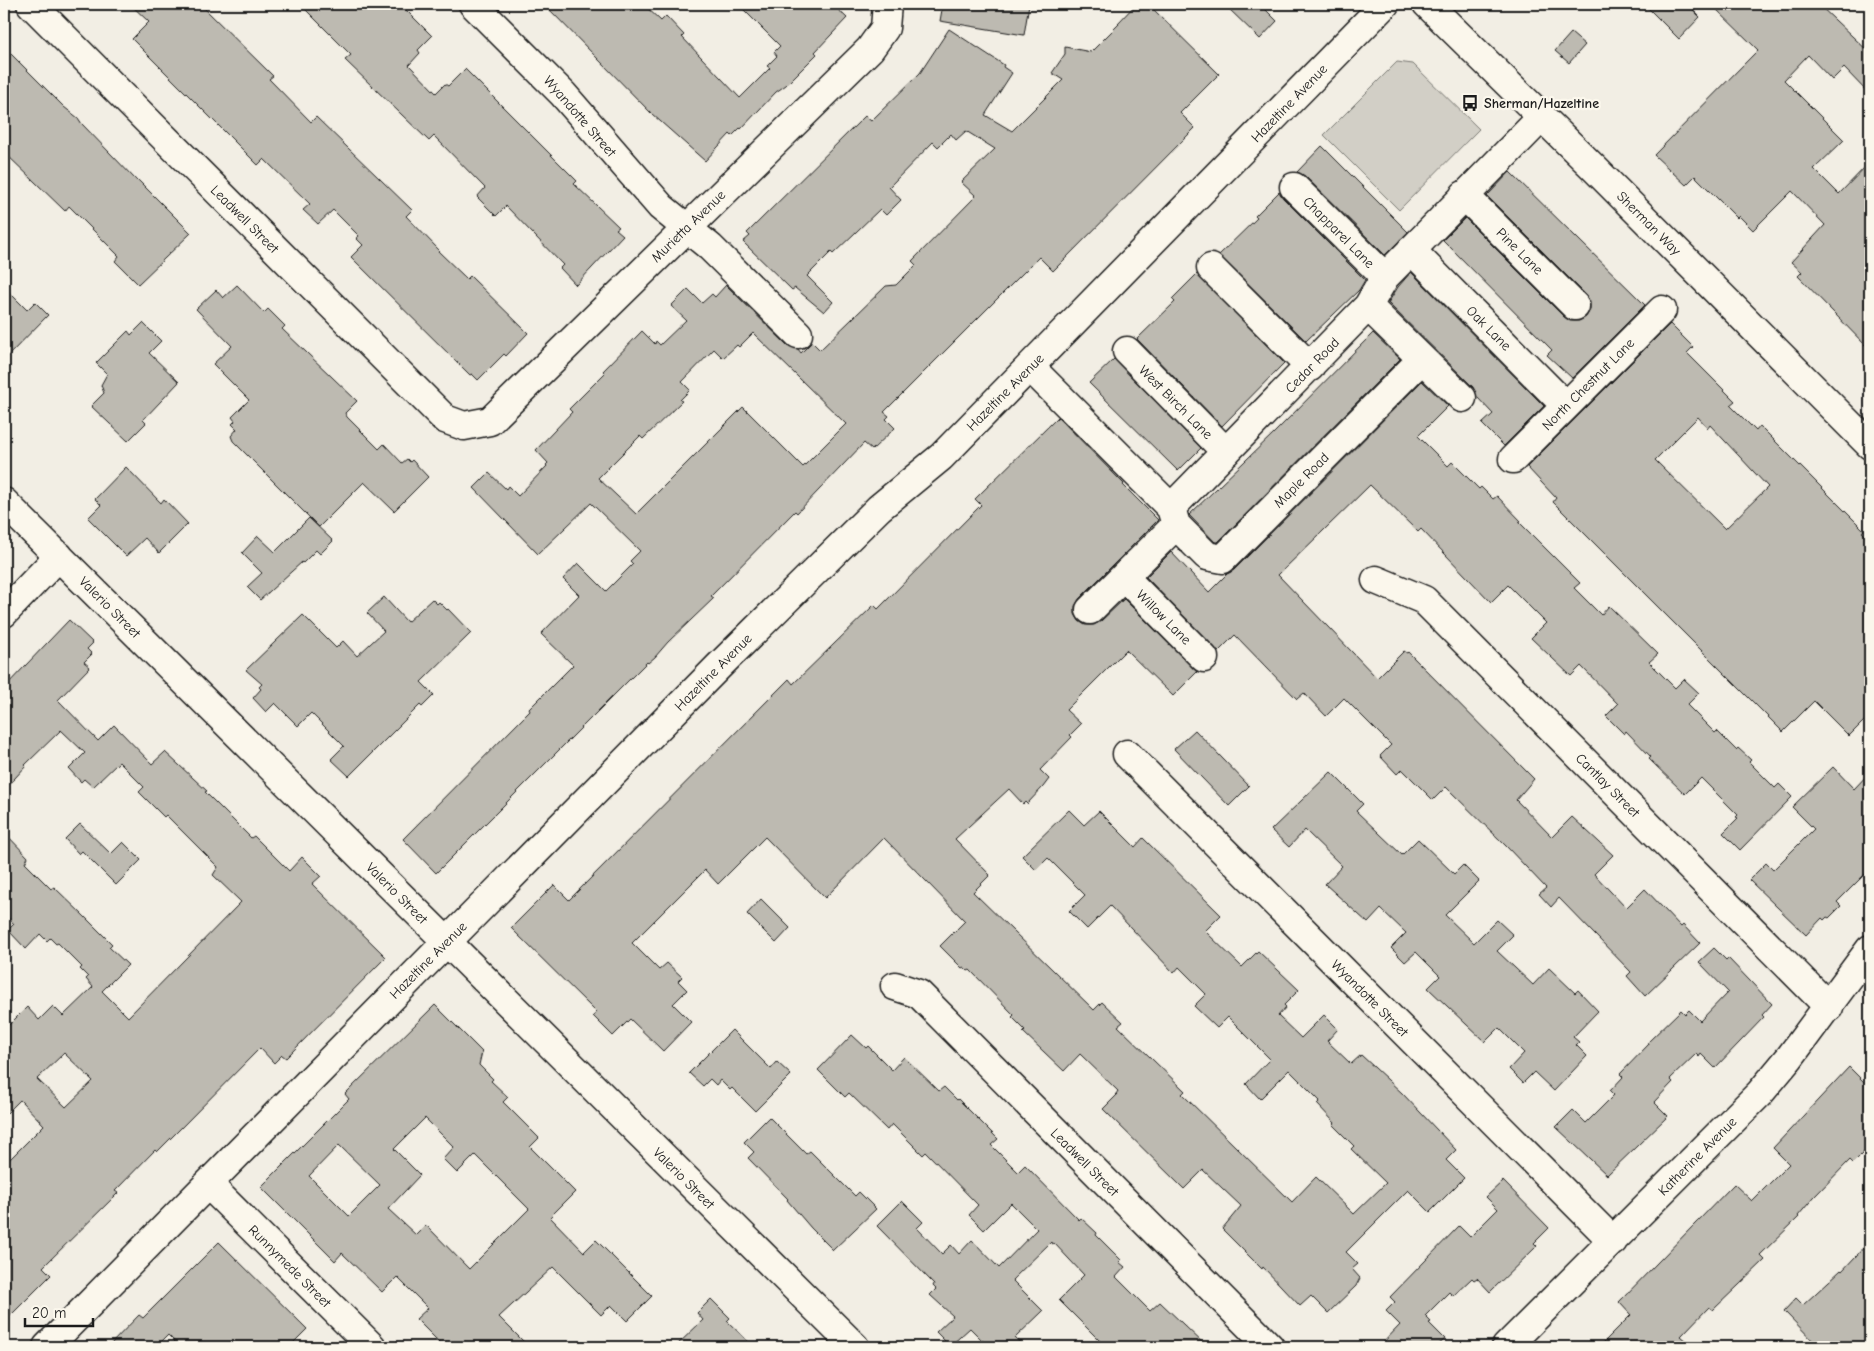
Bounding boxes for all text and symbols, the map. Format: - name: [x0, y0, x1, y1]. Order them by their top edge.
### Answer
- street label: Hazeltine Avenue: [1248, 61, 1331, 146]
- street label: Wyandotte Street: [540, 72, 620, 161]
- bus stop icon: Sherman/Hazeltine: [1460, 93, 1480, 113]
- place label: Sherman/Hazeltine: [1484, 95, 1599, 112]
- street label: Leadwell Street: [207, 182, 283, 258]
- street label: Murietta Avenue: [648, 187, 729, 266]
- street label: Sherman Way: [1613, 188, 1685, 259]
- street label: Chapparel Lane: [1299, 193, 1378, 272]
- street label: Pine Lane: [1493, 224, 1547, 278]
- street label: Oak Lane: [1463, 302, 1515, 354]
- street label: Cedar Road: [1282, 334, 1343, 397]
- street label: North Chestnut Lane: [1539, 335, 1638, 434]
- street label: Hazeltine Avenue: [963, 350, 1048, 435]
- street label: West Birch Lane: [1135, 362, 1216, 443]
- street label: Maple Road: [1270, 449, 1333, 512]
- street label: Valerio Street: [75, 573, 145, 642]
- street label: Willow Lane: [1133, 586, 1195, 648]
- street label: Hazeltine Avenue: [671, 630, 756, 715]
- street label: Cantlay Street: [1572, 750, 1644, 822]
- street label: Valerio Street: [362, 859, 432, 928]
- street label: Hazeltine Avenue: [386, 918, 471, 1003]
- street label: Wyandotte Street: [1328, 956, 1412, 1041]
- street label: Katherine Avenue: [1654, 1113, 1740, 1199]
- street label: Leadwell Street: [1047, 1125, 1123, 1201]
- street label: Valerio Street: [649, 1144, 719, 1213]
- street label: Runnymede Street: [245, 1221, 335, 1312]
- scale bar: [25, 1296, 92, 1328]
- text: 20 m: [32, 1304, 66, 1322]

